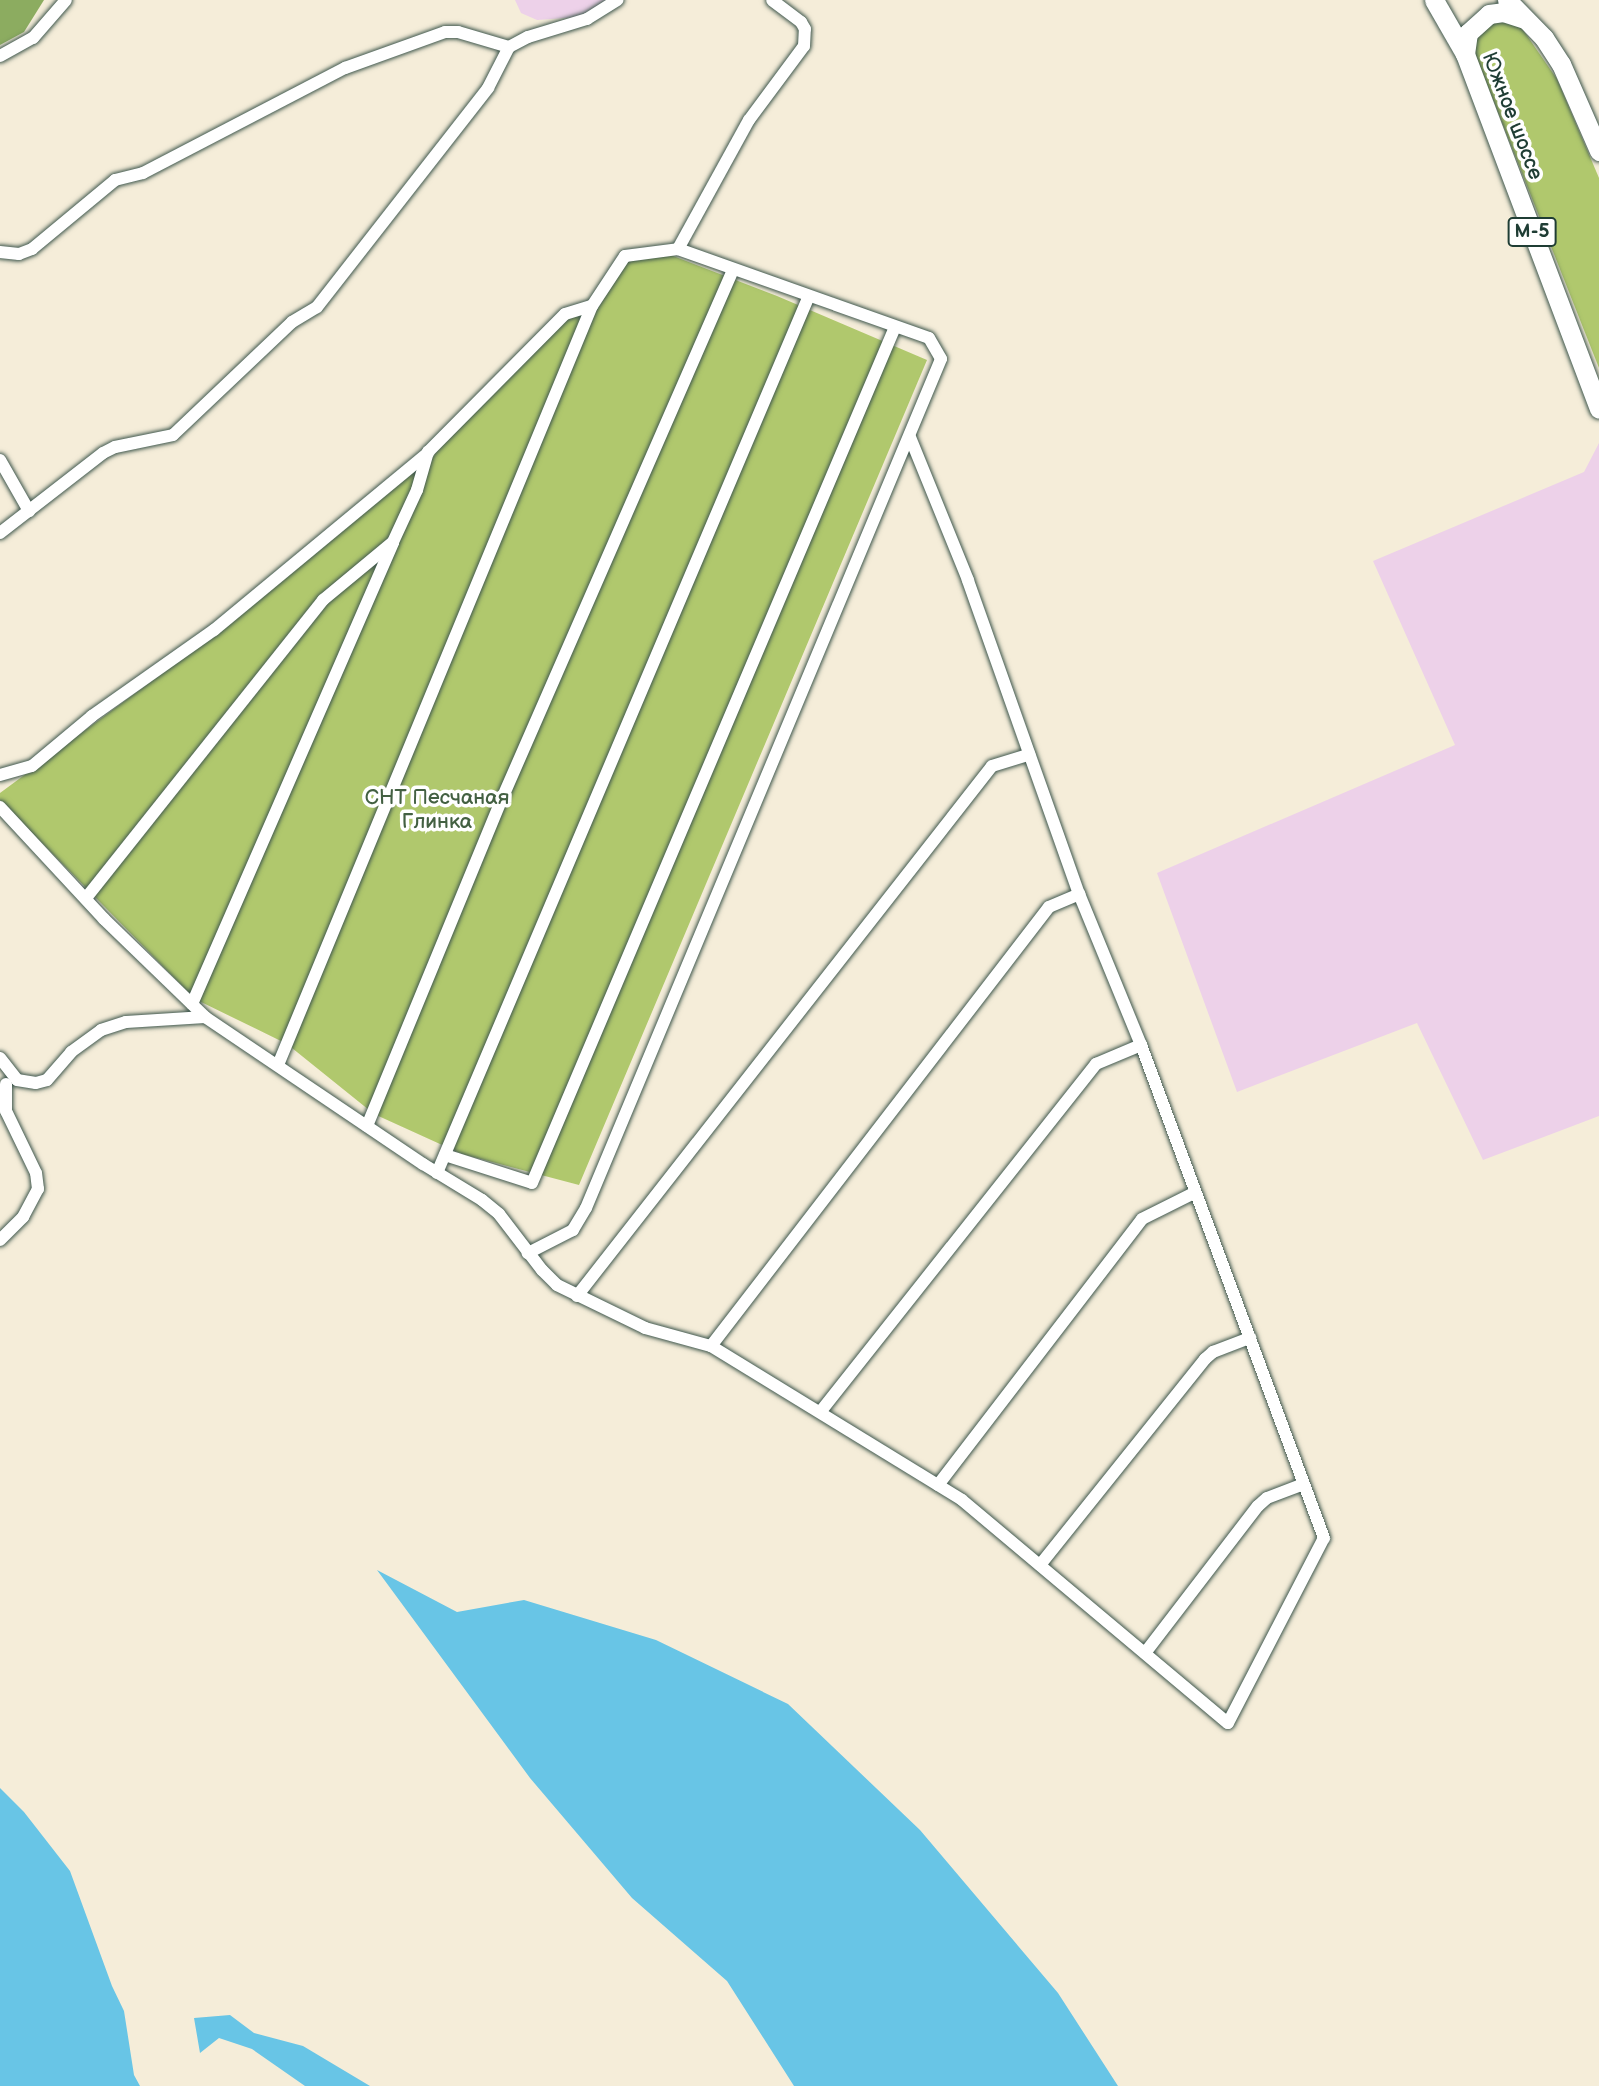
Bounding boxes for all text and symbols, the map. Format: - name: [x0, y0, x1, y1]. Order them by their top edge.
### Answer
- street label: Южное шоссе: [1476, 49, 1548, 183]
- road number: М-5: [1508, 216, 1556, 248]
- park label: СНТ Песчаная Глинка: [365, 785, 509, 835]

